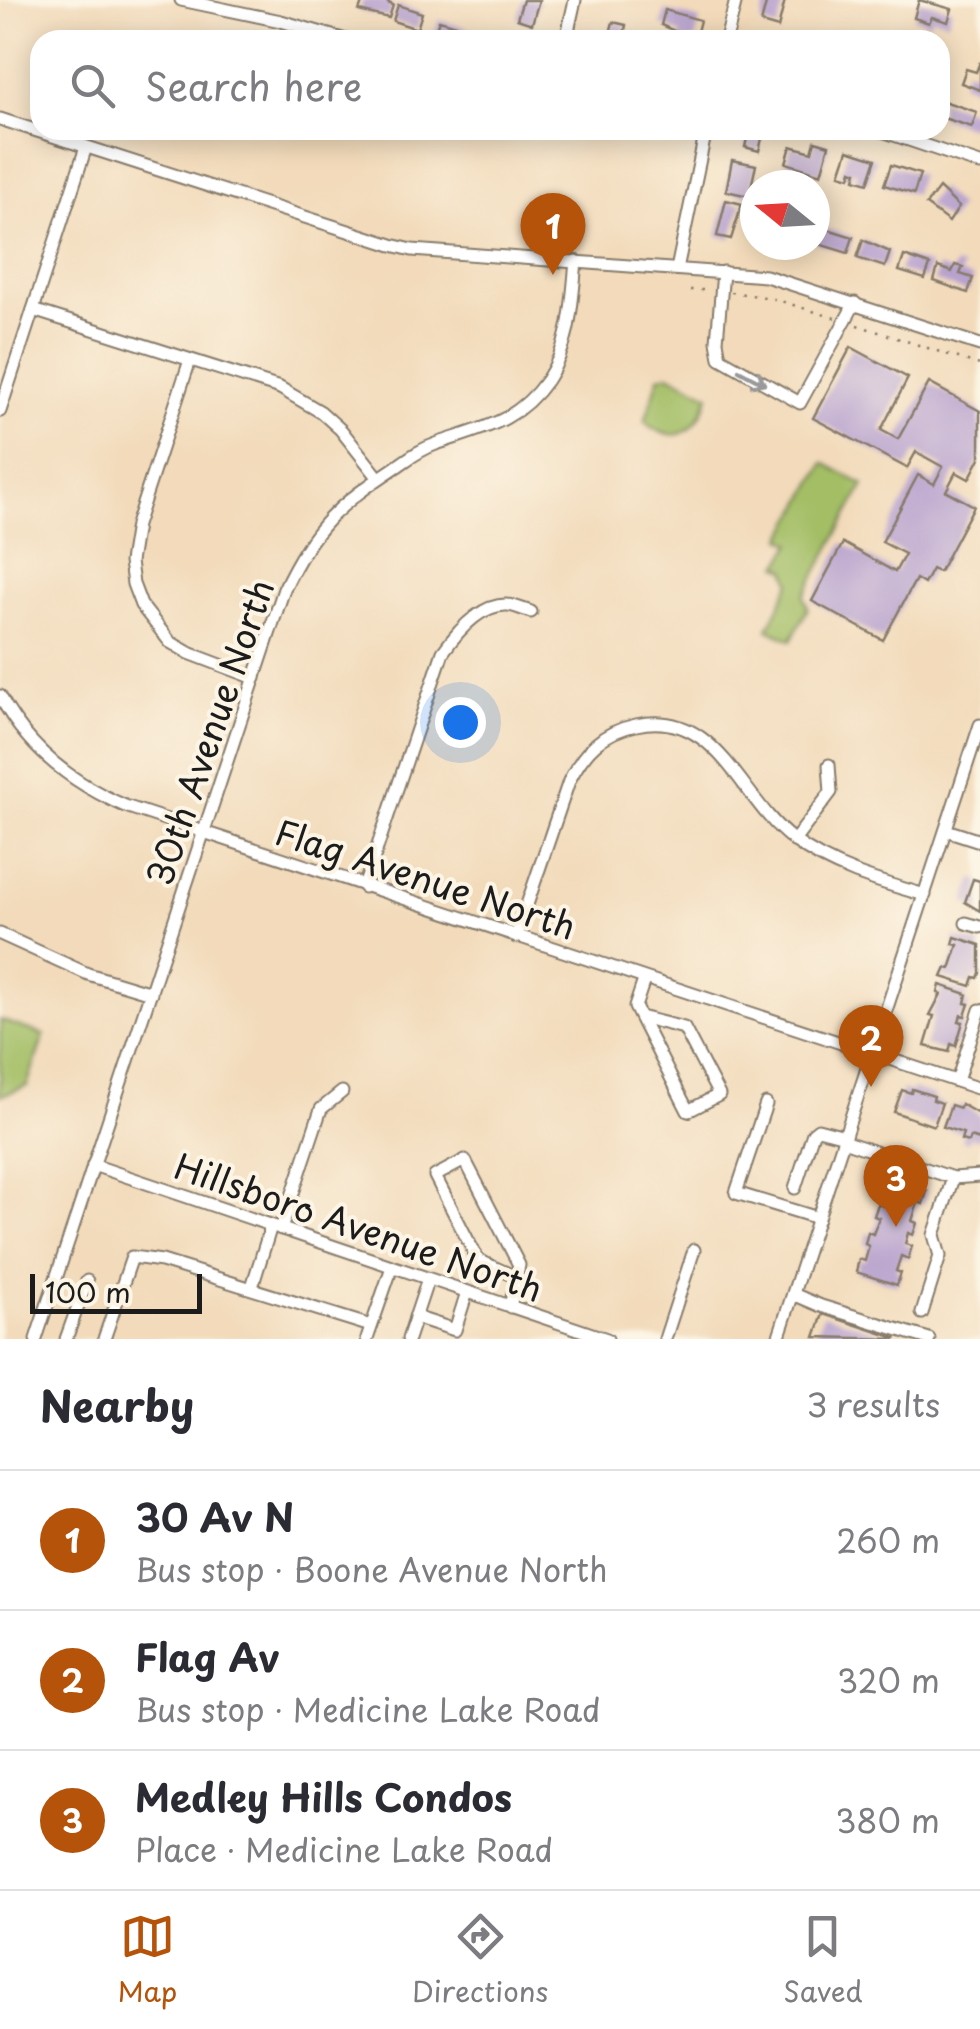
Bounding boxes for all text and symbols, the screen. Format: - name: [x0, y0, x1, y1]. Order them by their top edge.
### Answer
- search box: [30, 30, 950, 140]
- text: Search here: [145, 57, 362, 114]
- icon: search: [65, 58, 120, 113]
- north arrow: [740, 170, 830, 260]
- pin: 1: [520, 192, 586, 275]
- one-way arrow: [737, 368, 767, 388]
- street label: 30th Avenue North: [132, 572, 286, 892]
- your location: [435, 697, 486, 748]
- street label: Flag Avenue North: [269, 804, 583, 952]
- pin: 2: [838, 1004, 904, 1087]
- street label: Hillsboro Avenue North: [168, 1138, 550, 1314]
- pin: 3: [864, 1144, 928, 1227]
- scale bar: [30, 1269, 202, 1314]
- text: 100 m: [45, 1270, 131, 1313]
- text: Nearby: [40, 1373, 194, 1436]
- text: 3 results: [806, 1380, 940, 1428]
- text: 30 Av N: [135, 1488, 294, 1545]
- text: 1: [65, 1516, 80, 1564]
- text: 260 m: [836, 1516, 940, 1564]
- text: Bus stop · Boone Avenue North: [135, 1545, 608, 1593]
- text: Flag Av: [135, 1628, 279, 1685]
- text: 2: [61, 1656, 84, 1704]
- text: 320 m: [837, 1656, 940, 1704]
- text: Bus stop · Medicine Lake Road: [135, 1685, 601, 1733]
- text: Medley Hills Condos: [135, 1768, 512, 1825]
- text: 3: [62, 1796, 83, 1844]
- text: 380 m: [835, 1796, 940, 1844]
- text: Place · Medicine Lake Road: [135, 1825, 553, 1873]
- tab: Map: [117, 1909, 177, 2012]
- tab: Directions: [412, 1909, 548, 2012]
- tab: Saved: [783, 1909, 863, 2012]

